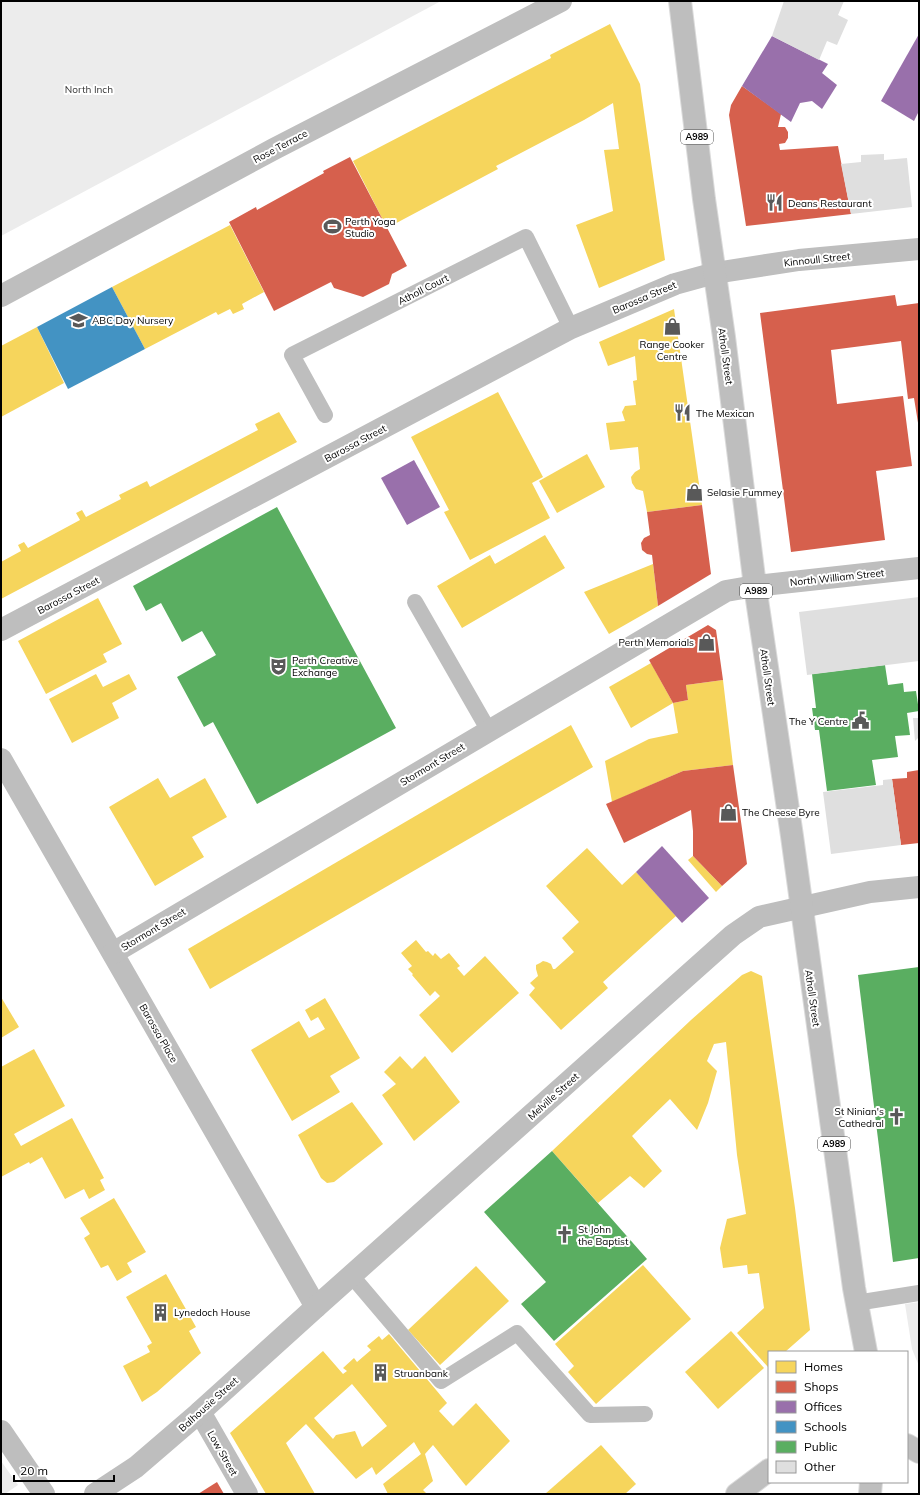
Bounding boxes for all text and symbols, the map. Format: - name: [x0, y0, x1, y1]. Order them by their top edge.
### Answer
- park label: North Inch: [65, 83, 113, 96]
- street label: Rose Terrace: [251, 127, 310, 166]
- road number: A989: [681, 130, 713, 144]
- restaurant icon: Deans Restaurant: [765, 193, 785, 213]
- place label: Deans Restaurant: [788, 197, 872, 210]
- place label: Perth Yoga Studio: [345, 215, 396, 240]
- sports icon: Perth Yoga Studio: [322, 217, 342, 237]
- street label: Kinnoull Street: [783, 249, 852, 269]
- street label: Atholl Court: [396, 271, 451, 308]
- street label: Barossa Street: [610, 278, 679, 317]
- school or university icon: ABC Day Nursery: [69, 310, 89, 330]
- place label: ABC Day Nursery: [92, 314, 174, 327]
- shop icon: Range Cooker Centre: [662, 317, 682, 337]
- street label: Atholl Street: [715, 327, 736, 386]
- place label: Range Cooker Centre: [640, 338, 705, 363]
- restaurant icon: The Mexican: [673, 403, 693, 423]
- place label: The Mexican: [696, 407, 755, 420]
- street label: Barossa Street: [322, 421, 389, 465]
- shop icon: Selasie Fummey: [684, 482, 704, 502]
- place label: Selasie Fummey: [707, 486, 783, 499]
- street label: North William Street: [789, 566, 885, 589]
- street label: Barossa Street: [35, 573, 102, 617]
- road number: A989: [740, 584, 772, 598]
- shop icon: Perth Memorials: [697, 632, 717, 652]
- place label: Perth Memorials: [619, 636, 694, 649]
- street label: Atholl Street: [757, 648, 778, 707]
- place label: Perth Creative Exchange: [292, 654, 358, 679]
- theatre icon: Perth Creative Exchange: [269, 656, 289, 676]
- public building icon: The Y Centre: [851, 711, 871, 731]
- place label: The Y Centre: [789, 715, 848, 728]
- street label: Stormont Street: [398, 740, 467, 789]
- shop icon: The Cheese Byre: [719, 802, 739, 822]
- place label: The Cheese Byre: [742, 806, 820, 819]
- street label: Stormont Street: [119, 905, 188, 954]
- street label: Atholl Street: [802, 969, 823, 1028]
- street label: Barossa Place: [136, 1002, 181, 1065]
- street label: Melville Street: [525, 1070, 582, 1123]
- place label: St Ninian's Cathedral: [835, 1105, 884, 1130]
- church icon: St Ninian's Cathedral: [887, 1107, 907, 1127]
- road number: A989: [818, 1137, 850, 1151]
- place label: St John the Baptist: [578, 1223, 629, 1248]
- church icon: St John the Baptist: [555, 1225, 575, 1245]
- building icon: Lynedoch House: [151, 1302, 171, 1322]
- place label: Lynedoch House: [174, 1306, 250, 1319]
- legend: [768, 1351, 908, 1483]
- text: Homes: [804, 1359, 843, 1374]
- building icon: Struanbank: [371, 1363, 391, 1383]
- place label: Struanbank: [394, 1367, 449, 1380]
- street label: Balhousie Street: [176, 1374, 241, 1434]
- text: Shops: [804, 1379, 839, 1394]
- text: Offices: [804, 1399, 842, 1414]
- text: Schools: [804, 1419, 847, 1434]
- street label: Low Street: [204, 1428, 241, 1479]
- text: Public: [804, 1439, 838, 1454]
- scale bar: [14, 1457, 114, 1483]
- text: Other: [804, 1459, 836, 1474]
- text: 20 m: [20, 1463, 48, 1478]

